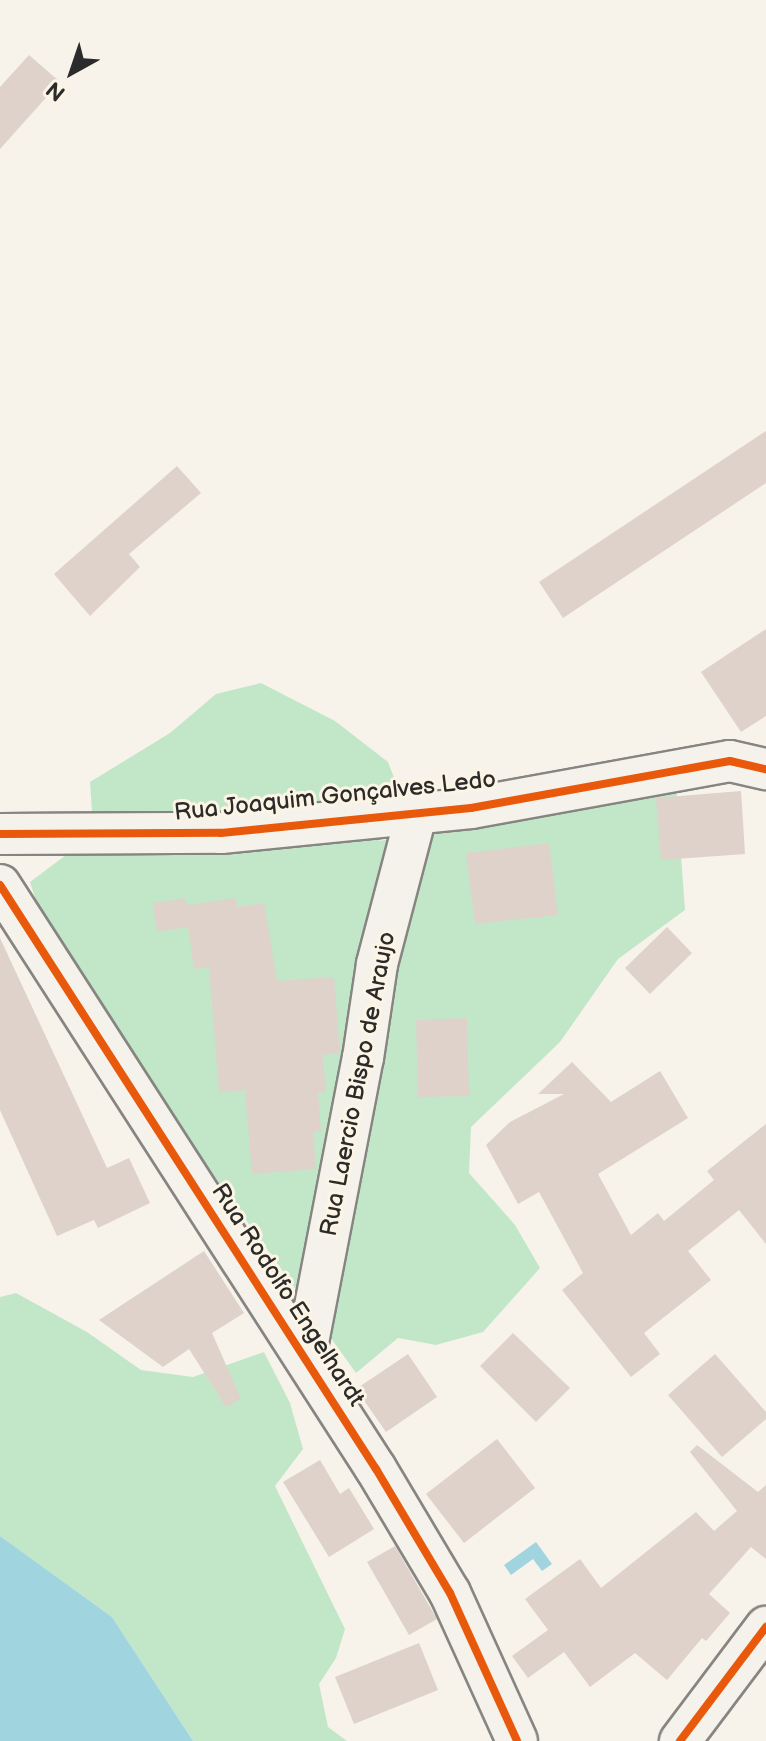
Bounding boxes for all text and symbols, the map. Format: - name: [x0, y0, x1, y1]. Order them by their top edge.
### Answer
- north arrow: [32, 32, 112, 112]
- text: N: [41, 75, 71, 106]
- street label: Rua Joaquim Gonçalves Ledo: [172, 765, 498, 827]
- street label: Rua Laercio Bispo de Araujo: [314, 929, 402, 1239]
- street label: Rua Rodolfo Engelhardt: [205, 1178, 371, 1412]

